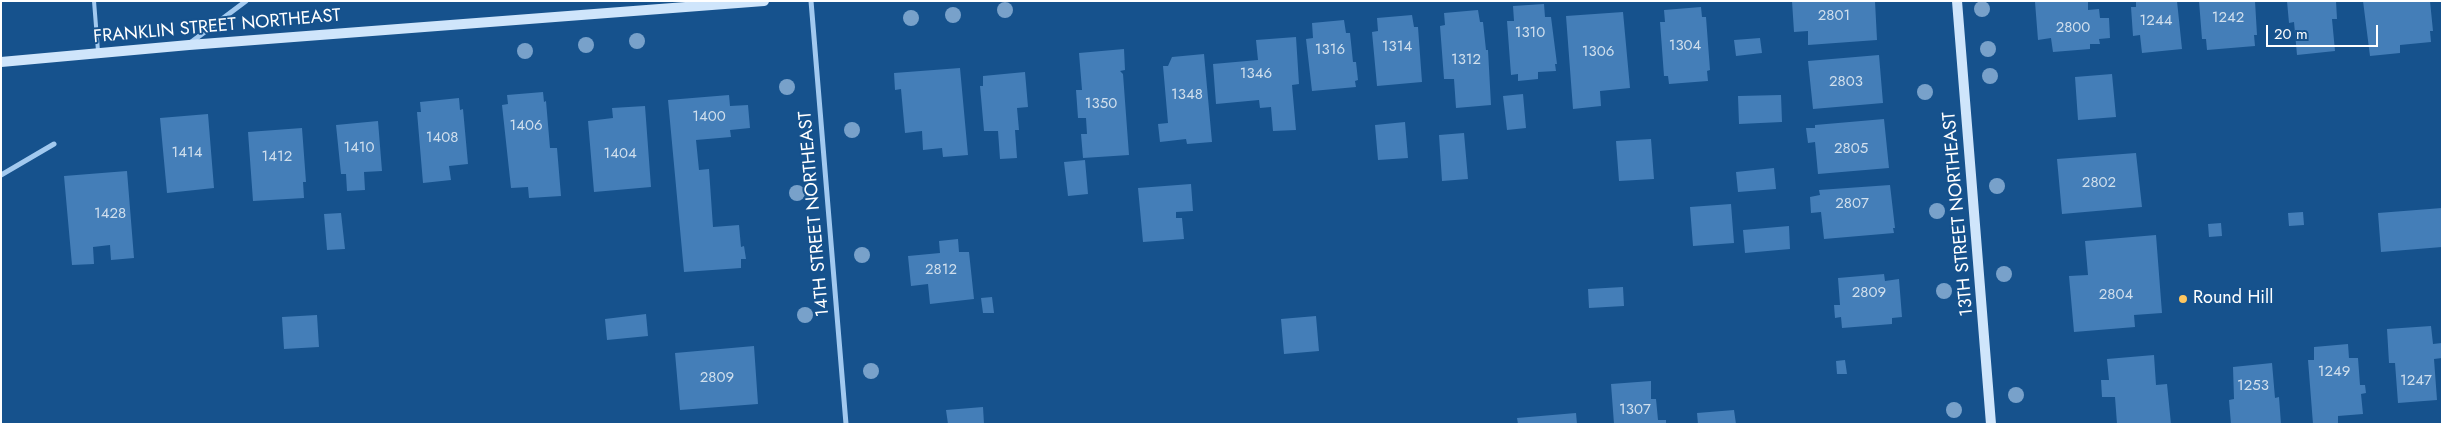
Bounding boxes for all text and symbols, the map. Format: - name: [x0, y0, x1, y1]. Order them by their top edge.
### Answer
- street label: FRANKLIN STREET NORTHEAST: [92, 5, 342, 49]
- house number: 2801: [1818, 7, 1850, 25]
- house number: 1242: [2212, 9, 2244, 27]
- house number: 1244: [2140, 12, 2172, 30]
- scale bar: [2268, 15, 2380, 47]
- house number: 2800: [2056, 19, 2090, 37]
- text: 20 m: [2274, 23, 2308, 45]
- house number: 1310: [1515, 24, 1545, 42]
- house number: 1304: [1669, 37, 1701, 55]
- house number: 1314: [1382, 38, 1412, 56]
- house number: 1316: [1315, 41, 1345, 59]
- house number: 1306: [1582, 43, 1614, 61]
- house number: 1312: [1451, 51, 1481, 69]
- house number: 1346: [1240, 65, 1272, 83]
- house number: 2803: [1829, 73, 1863, 91]
- house number: 1348: [1171, 86, 1203, 104]
- house number: 1350: [1085, 95, 1117, 113]
- house number: 1400: [692, 108, 726, 126]
- street label: 14TH STREET NORTHEAST: [795, 110, 835, 318]
- street label: 13TH STREET NORTHEAST: [1939, 111, 1979, 317]
- house number: 1406: [509, 117, 543, 135]
- house number: 1408: [426, 129, 458, 147]
- house number: 1410: [343, 139, 375, 157]
- house number: 2805: [1834, 140, 1868, 158]
- house number: 1414: [172, 144, 202, 162]
- house number: 1404: [603, 145, 637, 163]
- house number: 1412: [262, 148, 292, 166]
- house number: 2802: [2082, 174, 2116, 192]
- house number: 2807: [1835, 195, 1869, 213]
- house number: 1428: [94, 205, 126, 223]
- house number: 2812: [925, 261, 957, 279]
- house number: 2809: [1852, 284, 1886, 302]
- house number: 2804: [2099, 286, 2133, 304]
- place label: Round Hill: [2193, 288, 2273, 310]
- marker: Round Hill: [2177, 293, 2189, 305]
- house number: 1249: [2318, 363, 2350, 381]
- house number: 2809: [700, 369, 734, 387]
- house number: 1247: [2400, 372, 2432, 390]
- house number: 1253: [2237, 377, 2269, 395]
- house number: 1307: [1619, 401, 1651, 419]

